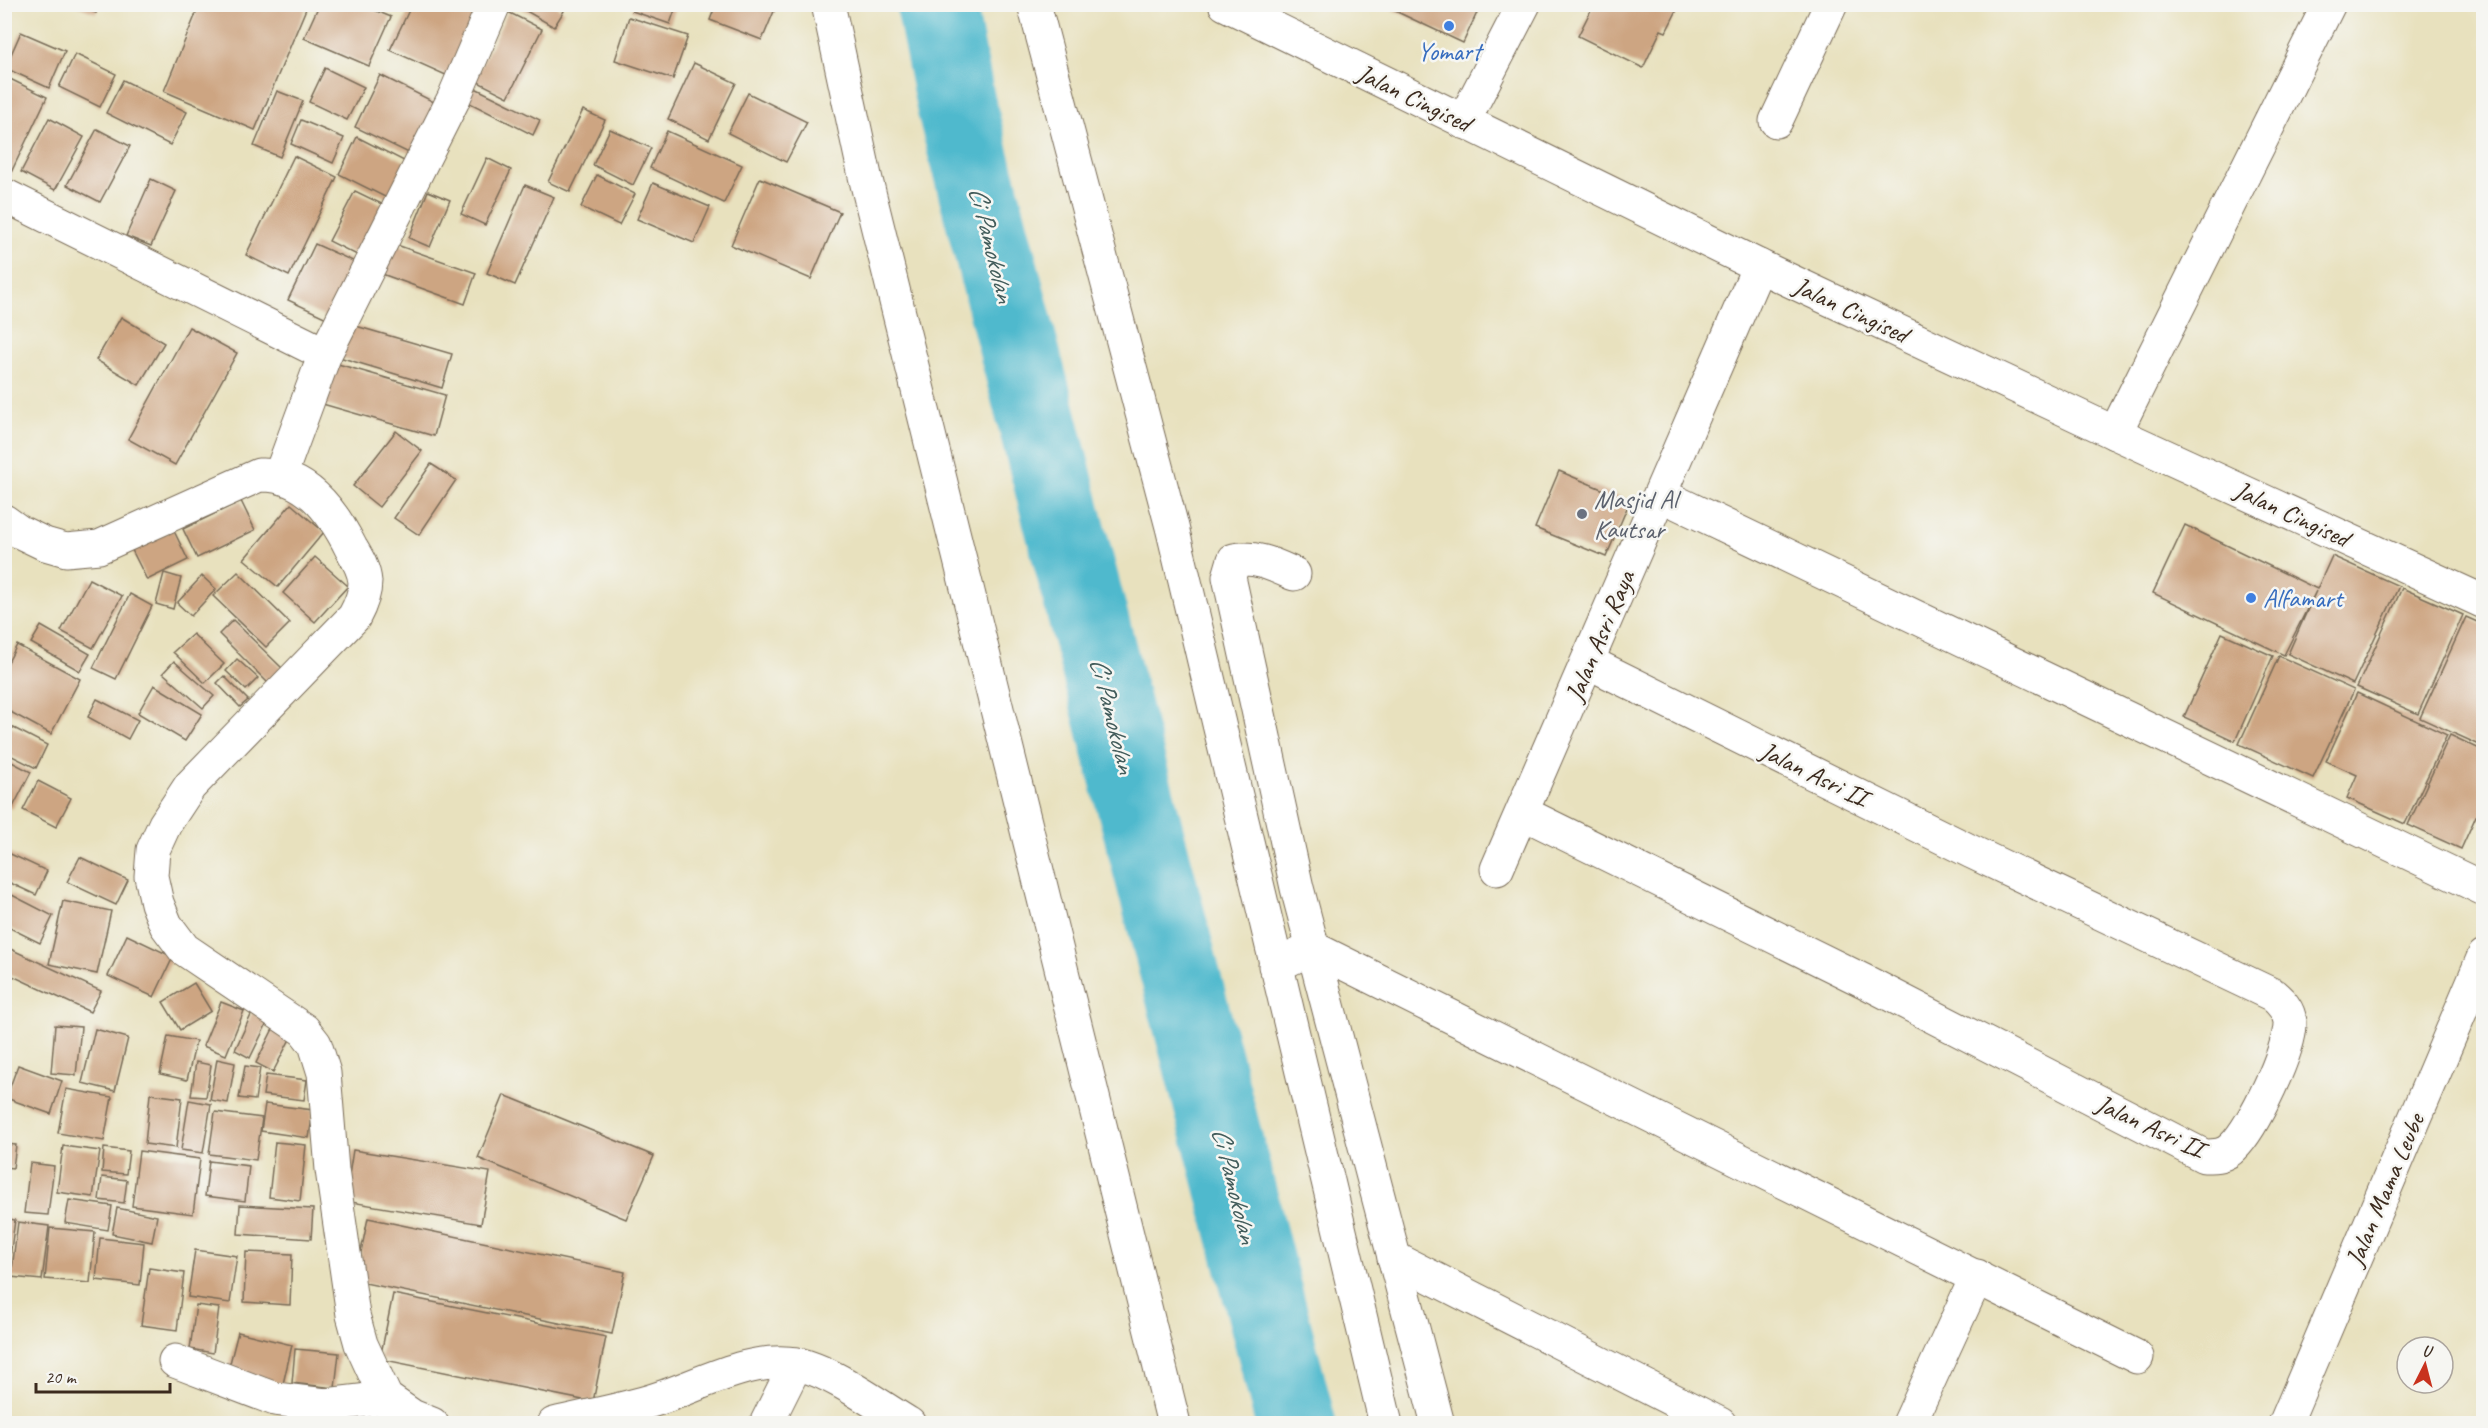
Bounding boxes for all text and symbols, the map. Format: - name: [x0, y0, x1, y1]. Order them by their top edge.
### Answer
- marker: Yomart: [1442, 19, 1456, 33]
- place label: Yomart: [1417, 35, 1484, 68]
- street label: Jalan Cingised: [1350, 55, 1480, 141]
- water label: Ci Pamokolan: [961, 183, 1023, 307]
- street label: Jalan Cingised: [1787, 268, 1917, 353]
- street label: Jalan Cingised: [2228, 472, 2358, 557]
- place label: Masjid Al Kautsar: [1594, 483, 1682, 546]
- marker: Masjid Al Kautsar: [1575, 507, 1589, 521]
- street label: Jalan Asri Raya: [1557, 564, 1643, 708]
- place label: Alfamart: [2263, 582, 2345, 615]
- marker: Alfamart: [2244, 591, 2258, 605]
- water label: Ci Pamokolan: [1082, 654, 1144, 778]
- street label: Jalan Asri II: [1753, 733, 1878, 817]
- street label: Jalan Asri II: [2089, 1086, 2214, 1168]
- street label: Jalan Mama Leube: [2337, 1106, 2433, 1273]
- water label: Ci Pamokolan: [1204, 1124, 1266, 1248]
- north arrow: [2395, 1335, 2455, 1395]
- text: U: [2422, 1341, 2435, 1362]
- scale bar: [36, 1356, 170, 1394]
- text: 20 m: [45, 1366, 78, 1388]

